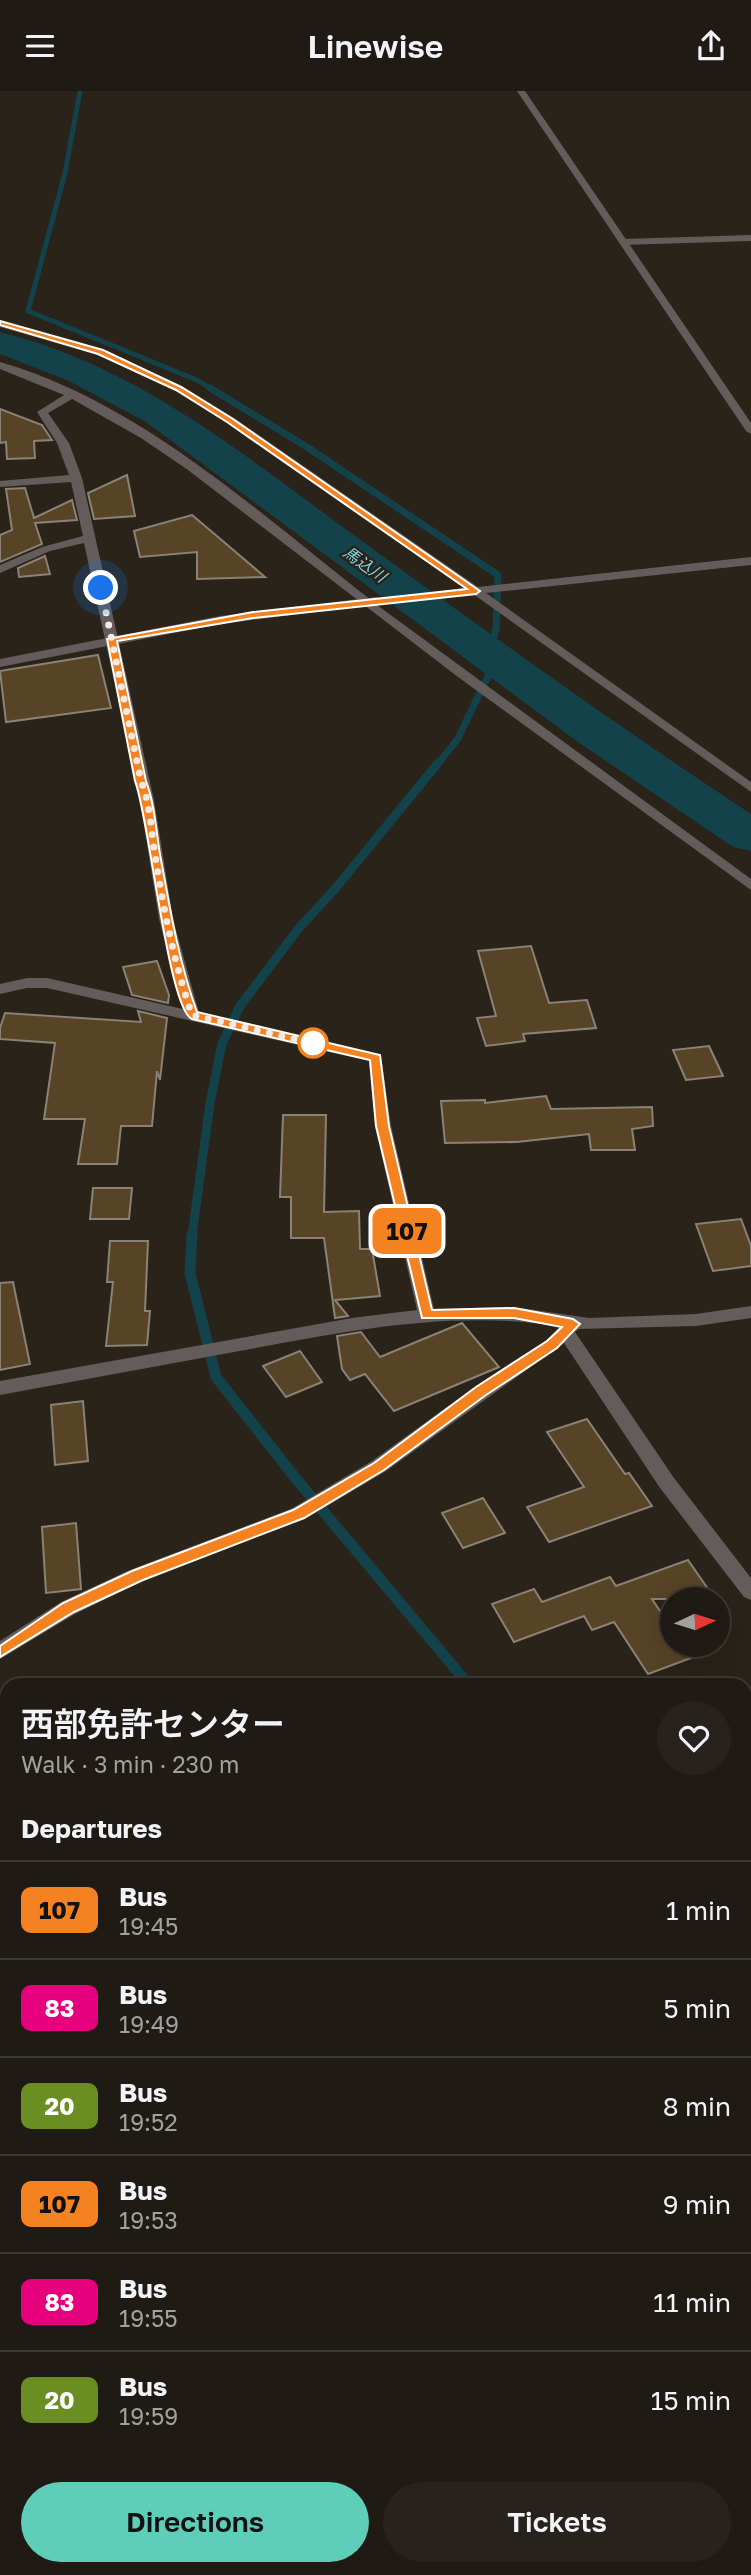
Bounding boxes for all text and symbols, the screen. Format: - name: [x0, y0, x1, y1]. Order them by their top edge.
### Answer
- icon: menu: [21, 27, 59, 65]
- text: Linewise: [308, 27, 443, 65]
- icon: share: [692, 27, 730, 65]
- water label: 馬込川: [340, 542, 392, 587]
- your location: [83, 570, 118, 605]
- unlabelled marker: [298, 1028, 328, 1058]
- line badge: 107: [367, 1208, 447, 1254]
- text: 107: [386, 1216, 428, 1245]
- north arrow: [660, 1587, 730, 1657]
- map controls: [660, 1587, 730, 1657]
- button: heart: [657, 1701, 731, 1775]
- text: 西部免許センター: [21, 1704, 285, 1743]
- text: Walk · 3 min · 230 m: [21, 1750, 239, 1778]
- text: Departures: [21, 1813, 162, 1844]
- text: Bus: [119, 1881, 167, 1912]
- text: 107: [39, 1895, 80, 1924]
- text: 1 min: [666, 1895, 731, 1926]
- text: 19:45: [119, 1912, 178, 1940]
- text: Bus: [119, 1979, 167, 2010]
- text: 83: [45, 1993, 75, 2022]
- text: 5 min: [663, 1993, 731, 2024]
- text: 19:49: [119, 2010, 179, 2038]
- text: Bus: [119, 2077, 167, 2108]
- text: 20: [44, 2091, 75, 2120]
- text: 8 min: [663, 2091, 731, 2122]
- text: 19:52: [119, 2108, 178, 2136]
- text: Bus: [119, 2175, 167, 2206]
- text: 107: [39, 2189, 80, 2218]
- text: 9 min: [663, 2189, 731, 2220]
- text: 19:53: [119, 2206, 178, 2234]
- text: Bus: [119, 2273, 167, 2304]
- text: 83: [45, 2287, 75, 2316]
- text: 11 min: [653, 2287, 731, 2318]
- text: 19:55: [119, 2304, 178, 2332]
- text: Bus: [119, 2371, 167, 2402]
- text: 20: [44, 2385, 75, 2414]
- text: 15 min: [651, 2385, 731, 2416]
- text: 19:59: [119, 2402, 178, 2430]
- button: Directions: [21, 2482, 369, 2562]
- button: Tickets: [383, 2482, 731, 2562]

